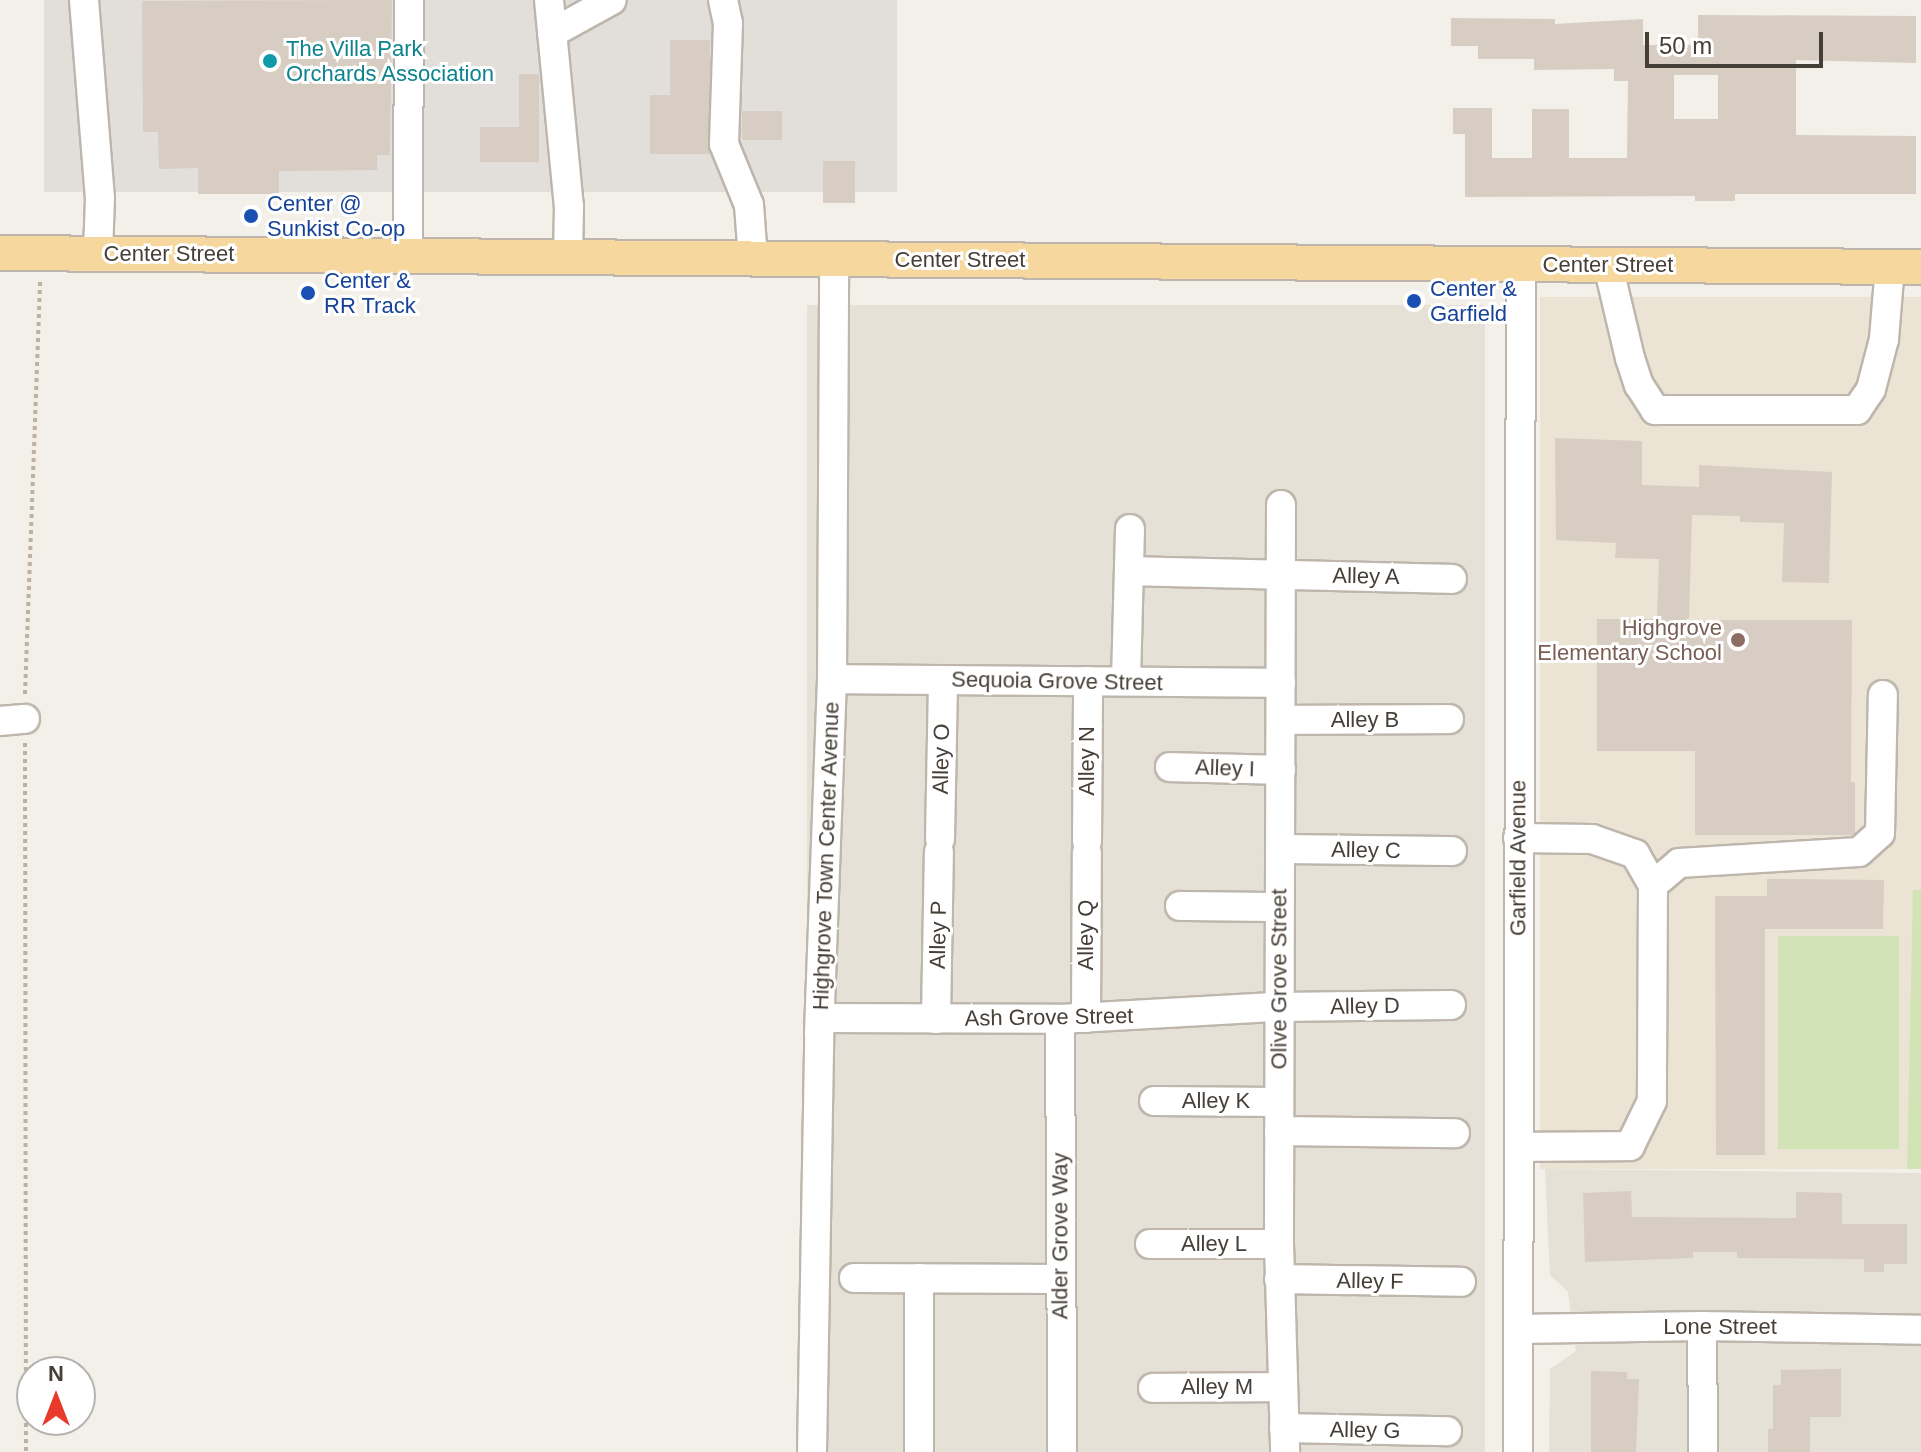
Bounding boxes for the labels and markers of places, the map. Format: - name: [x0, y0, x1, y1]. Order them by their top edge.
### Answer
- place label: The Villa Park Orchards Association: [286, 35, 495, 86]
- marker: The Villa Park Orchards Association: [261, 52, 279, 70]
- place label: Center @ Sunkist Co-op: [267, 190, 405, 242]
- marker: Center @ Sunkist Co-op: [242, 207, 260, 225]
- place label: Center & RR Track: [324, 267, 416, 318]
- place label: Center & Garfield: [1430, 275, 1517, 326]
- marker: Center & RR Track: [299, 284, 317, 302]
- marker: Center & Garfield: [1405, 292, 1423, 310]
- place label: Highgrove Elementary School: [1537, 614, 1722, 666]
- marker: Highgrove Elementary School: [1729, 631, 1747, 649]

